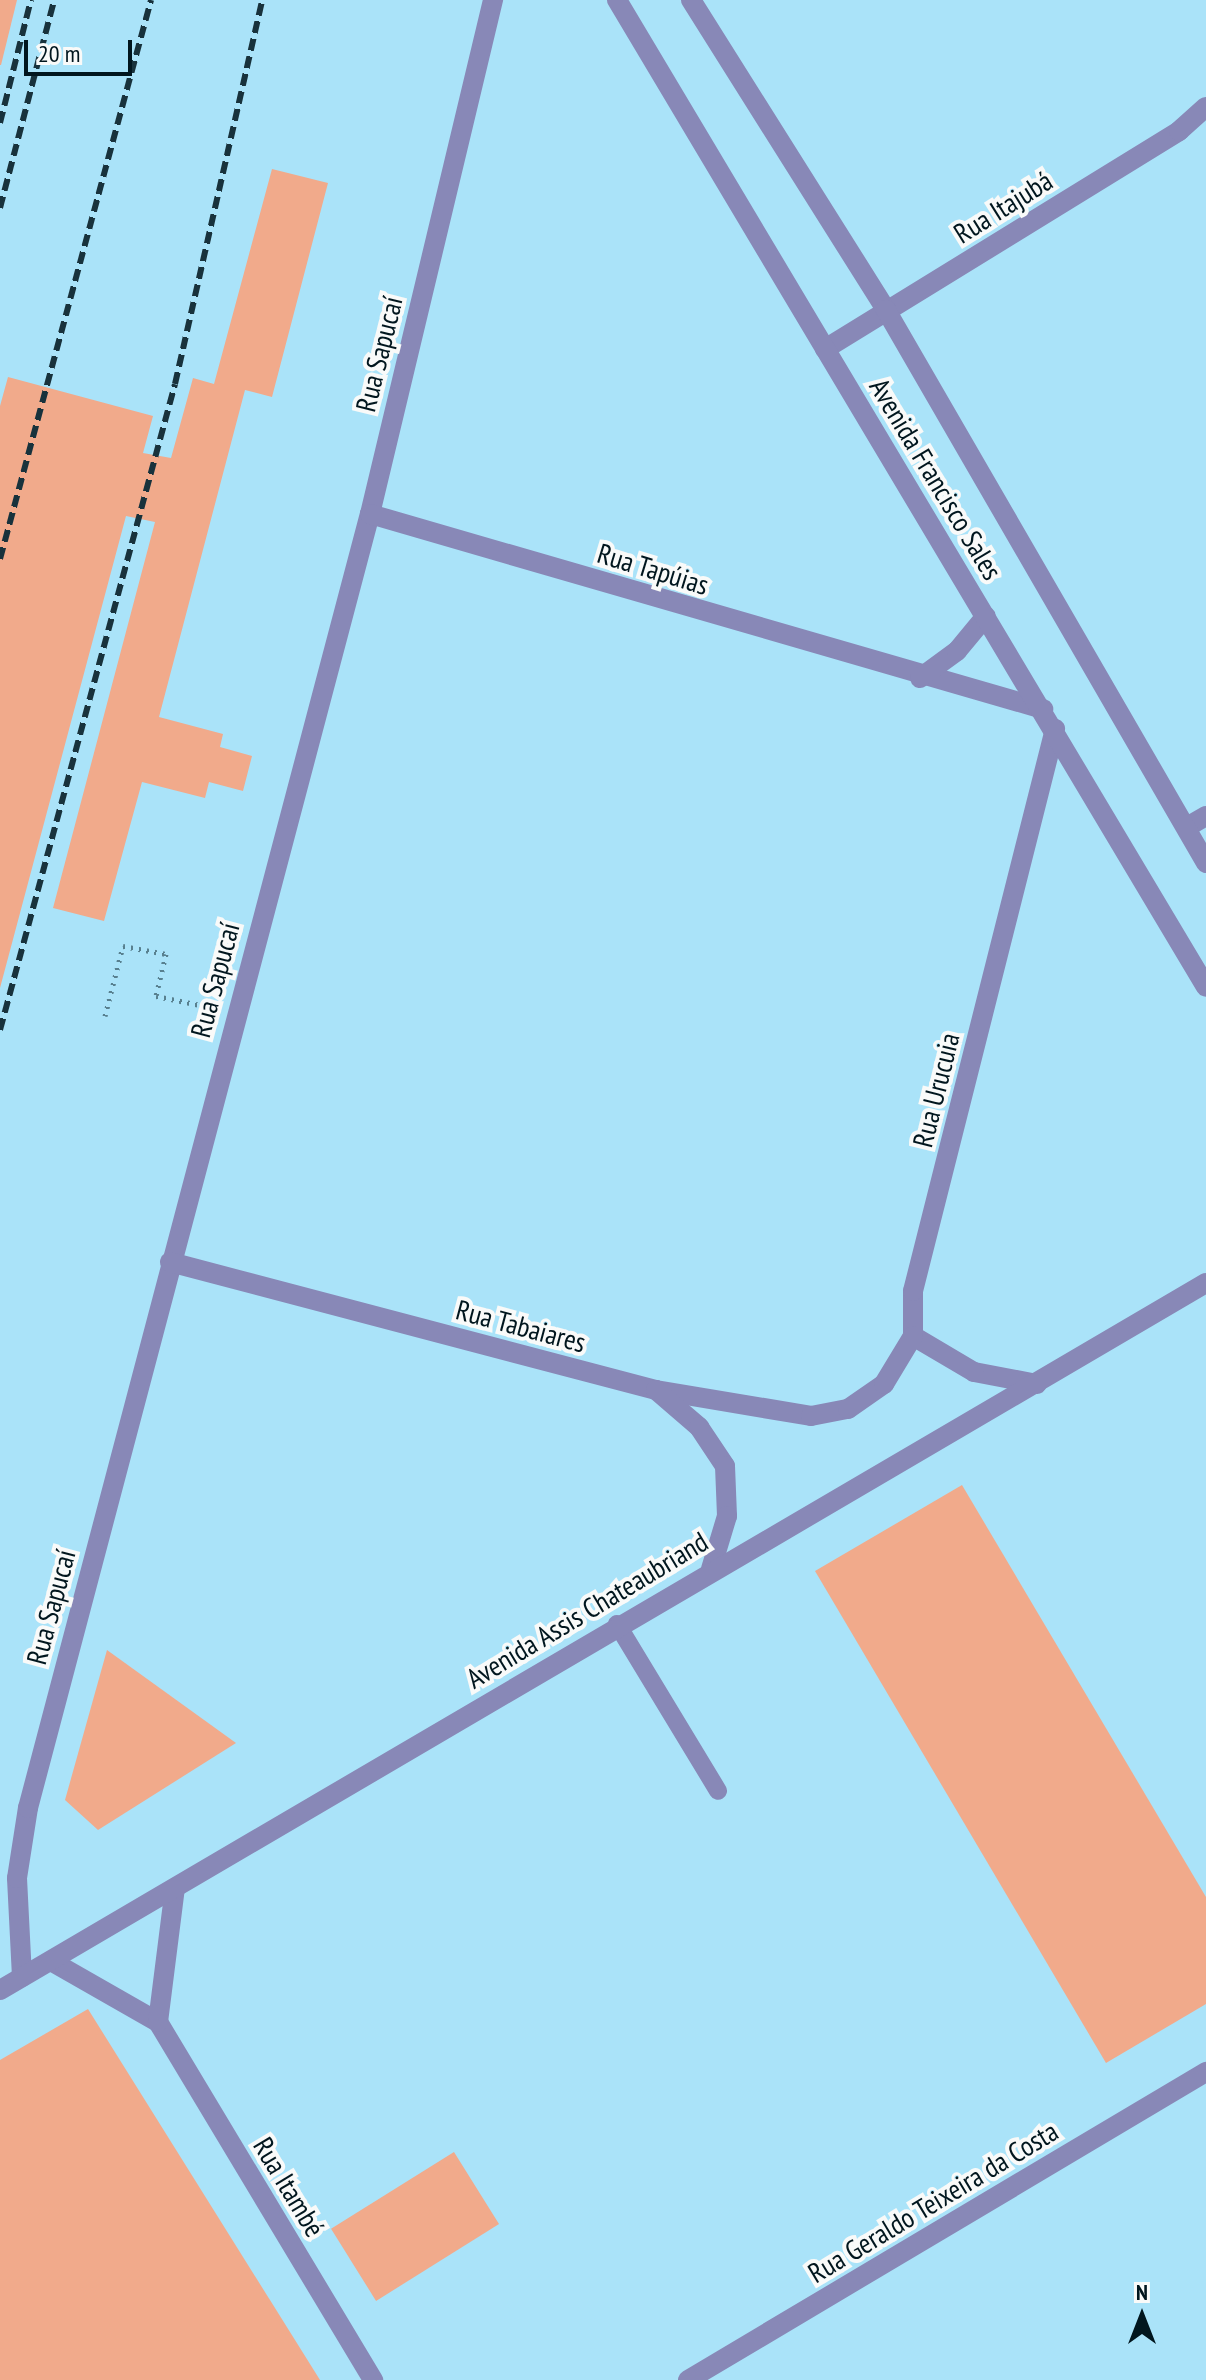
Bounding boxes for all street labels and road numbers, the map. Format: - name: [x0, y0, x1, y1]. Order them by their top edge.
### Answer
- street label: Rua Itajubá: [948, 164, 1058, 250]
- street label: Rua Sapucaí: [348, 293, 410, 415]
- street label: Avenida Francisco Sales: [863, 372, 1009, 586]
- street label: Rua Tapúias: [593, 536, 713, 602]
- street label: Rua Sapucaí: [184, 919, 246, 1041]
- street label: Rua Urucuia: [906, 1029, 966, 1151]
- street label: Rua Tabaiares: [452, 1293, 590, 1359]
- street label: Avenida Assis Chateaubriand: [460, 1524, 714, 1696]
- street label: Rua Sapucaí: [20, 1546, 82, 1668]
- street label: Rua Geraldo Teixeira da Costa: [802, 2114, 1064, 2290]
- street label: Rua Itambé: [246, 2131, 332, 2243]

